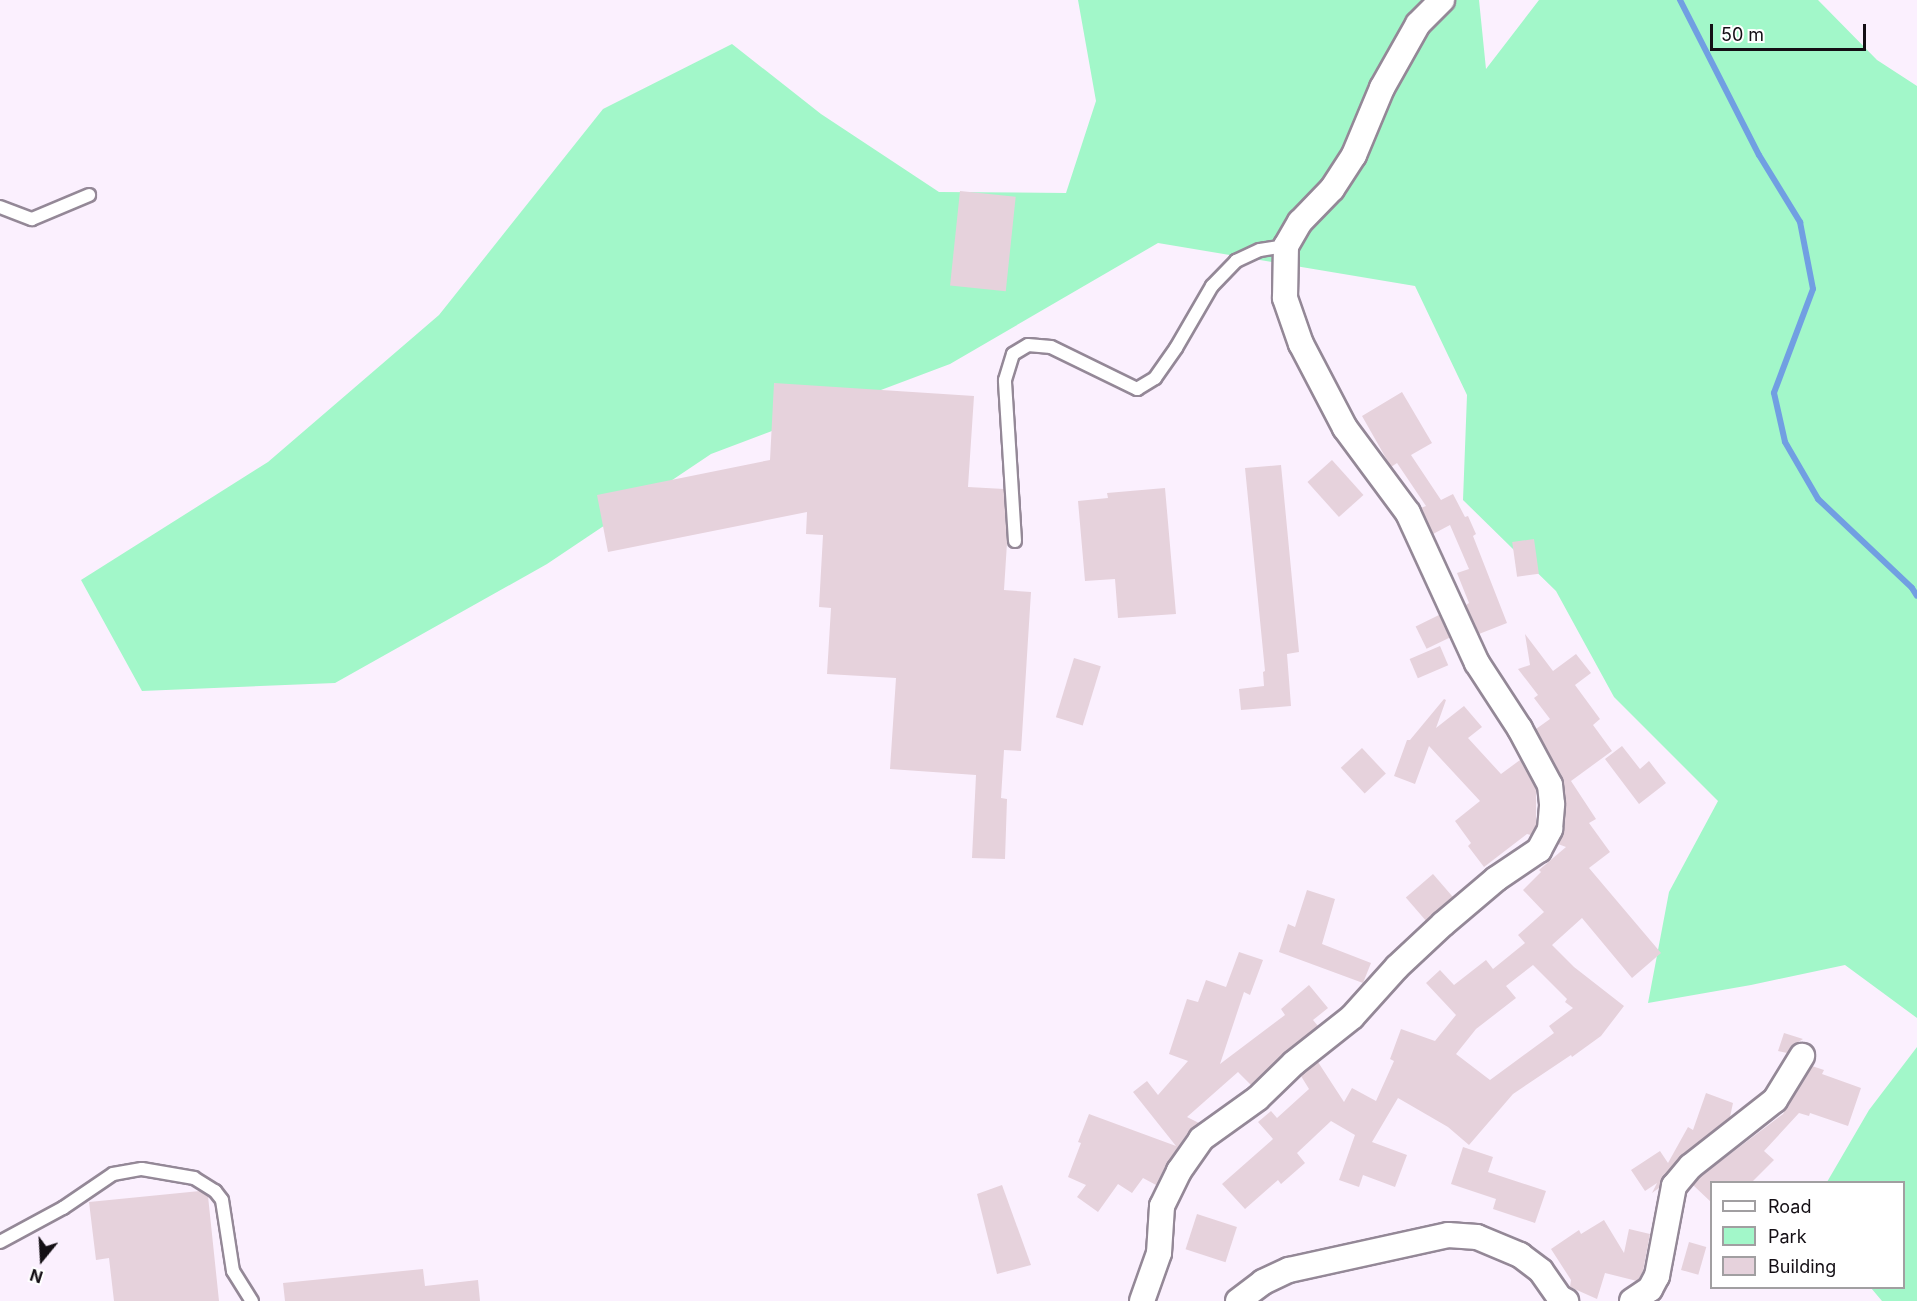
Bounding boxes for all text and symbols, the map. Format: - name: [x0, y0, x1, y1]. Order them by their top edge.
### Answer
- scale bar: [1713, 12, 1869, 50]
- text: 50 m: [1721, 24, 1764, 45]
- legend: [1710, 1181, 1905, 1289]
- text: Road: [1768, 1196, 1811, 1217]
- text: Park: [1768, 1226, 1807, 1247]
- north arrow: [12, 1229, 72, 1289]
- text: Building: [1768, 1256, 1836, 1277]
- text: N: [28, 1265, 45, 1288]

